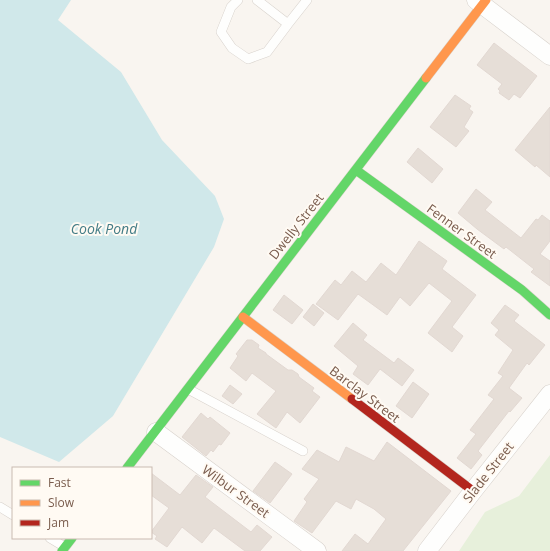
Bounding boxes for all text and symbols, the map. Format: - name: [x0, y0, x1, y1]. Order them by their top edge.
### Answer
- street label: Dwelly Street: [264, 189, 328, 263]
- street label: Fenner Street: [423, 200, 501, 263]
- water label: Cook Pond: [71, 219, 138, 238]
- street label: Barclay Street: [326, 362, 404, 427]
- street label: Slade Street: [459, 438, 518, 506]
- street label: Wilbur Street: [199, 460, 274, 522]
- legend: [12, 467, 152, 539]
- text: Fast: [48, 474, 71, 491]
- text: Slow: [48, 494, 75, 511]
- text: Jam: [47, 514, 69, 531]

